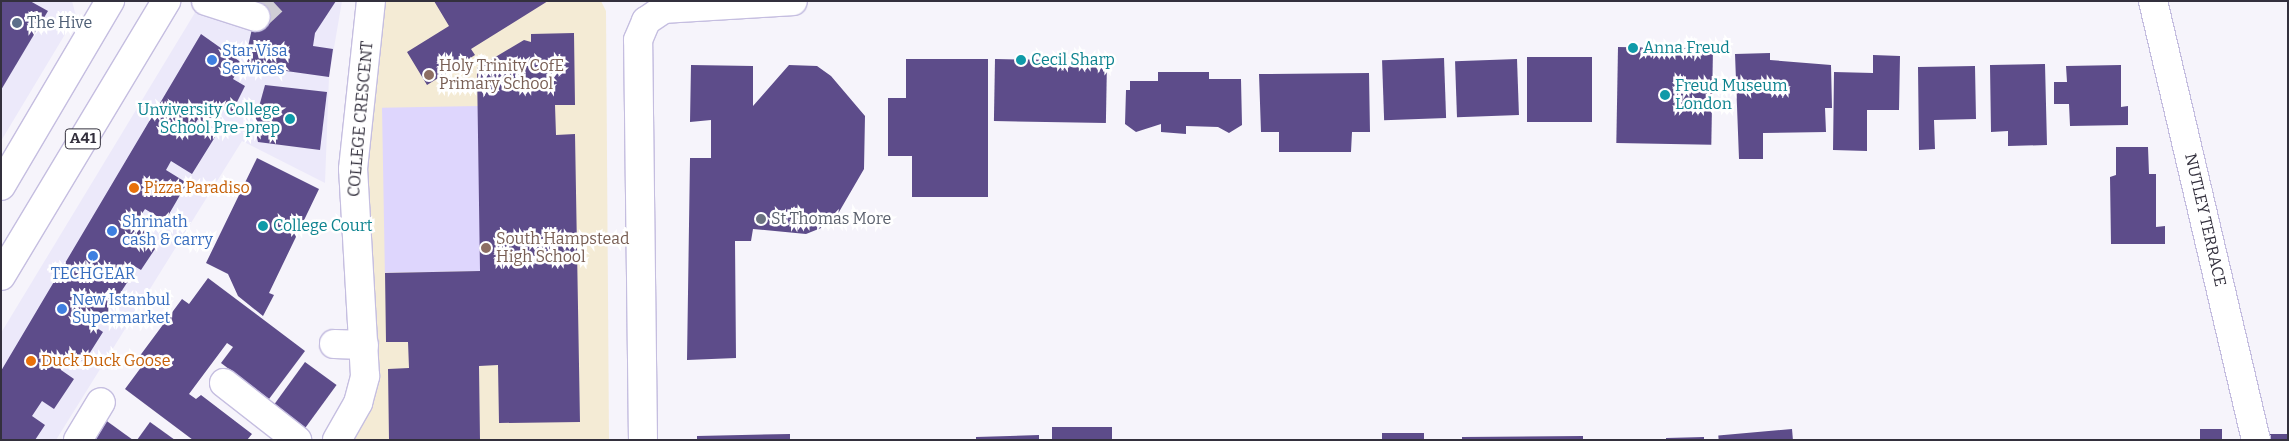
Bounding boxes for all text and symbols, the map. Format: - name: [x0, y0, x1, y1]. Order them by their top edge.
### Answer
- place label: The Hive: [27, 13, 92, 33]
- marker: The Hive: [11, 17, 23, 29]
- place label: Anna Freud: [1643, 38, 1730, 58]
- street label: COLLEGE CRESCENT: [345, 40, 377, 198]
- place label: Star Visa Services: [222, 41, 288, 79]
- marker: Anna Freud: [1627, 42, 1639, 54]
- place label: Cecil Sharp: [1031, 50, 1115, 70]
- marker: Star Visa Services: [206, 54, 218, 66]
- marker: Cecil Sharp: [1015, 54, 1027, 66]
- place label: Holy Trinity CofE Primary School: [439, 56, 564, 94]
- marker: Holy Trinity CofE Primary School: [423, 69, 435, 81]
- place label: Freud Museum London: [1675, 76, 1788, 114]
- marker: Freud Museum London: [1659, 89, 1671, 101]
- place label: Unviversity College School Pre-prep: [138, 100, 280, 138]
- marker: Unviversity College School Pre-prep: [284, 113, 296, 125]
- road number: A41: [64, 126, 102, 152]
- street label: NUTLEY TERRACE: [2180, 151, 2230, 289]
- place label: Pizza Paradiso: [144, 178, 250, 198]
- marker: Pizza Paradiso: [128, 182, 140, 194]
- place label: St Thomas More: [771, 209, 891, 229]
- place label: Shrinath cash & carry: [122, 212, 213, 250]
- marker: St Thomas More: [755, 213, 767, 225]
- place label: College Court: [273, 216, 373, 236]
- marker: College Court: [257, 220, 269, 232]
- marker: Shrinath cash & carry: [106, 225, 118, 237]
- place label: South Hampstead High School: [496, 229, 630, 267]
- marker: South Hampstead High School: [480, 242, 492, 254]
- marker: TECHGEAR: [87, 250, 99, 262]
- place label: TECHGEAR: [51, 264, 135, 284]
- place label: New Istanbul Supermarket: [72, 290, 170, 328]
- marker: New Istanbul Supermarket: [56, 303, 68, 315]
- place label: Duck Duck Goose: [41, 351, 170, 371]
- marker: Duck Duck Goose: [25, 355, 37, 367]

